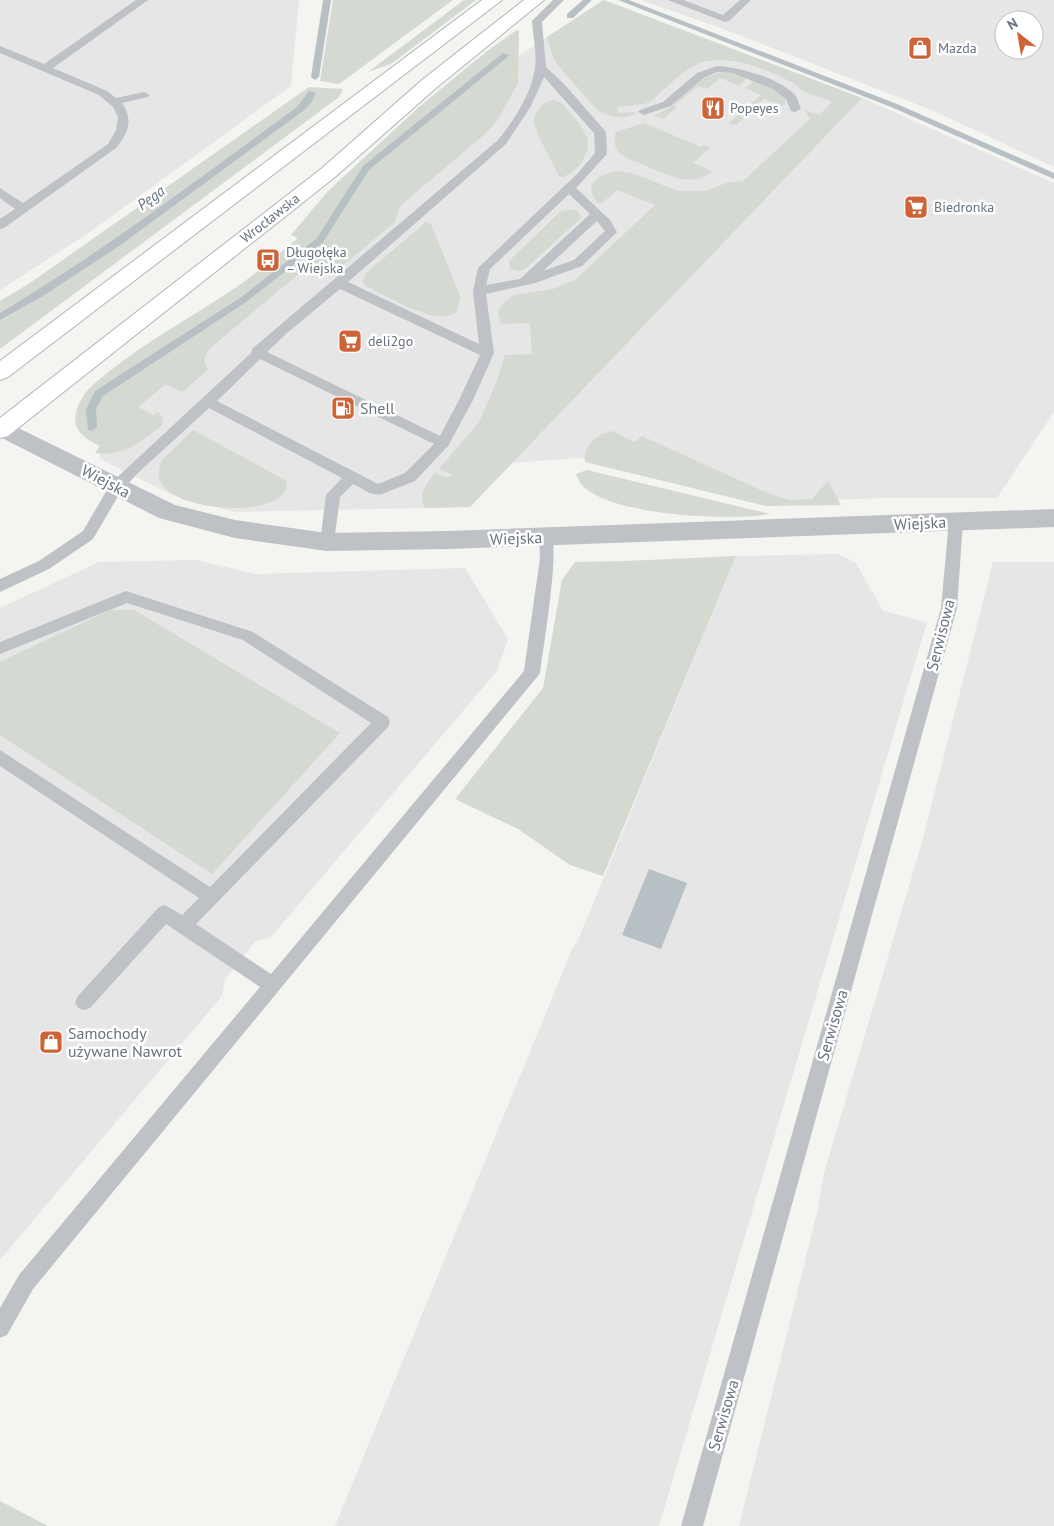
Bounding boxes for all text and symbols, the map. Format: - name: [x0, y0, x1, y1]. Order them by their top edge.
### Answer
- north arrow: [994, 10, 1044, 60]
- text: N: [1004, 14, 1021, 34]
- shop icon: Mazda: [907, 35, 933, 61]
- place label: Mazda: [938, 39, 977, 57]
- restaurant icon: Popeyes: [700, 95, 726, 121]
- place label: Popeyes: [730, 99, 779, 117]
- water label: Pęga: [133, 181, 169, 214]
- street label: Wrocławska: [237, 189, 303, 247]
- supermarket icon: Biedronka: [903, 194, 929, 220]
- place label: Biedronka: [934, 198, 994, 216]
- place label: Długołęka – Wiejska: [286, 243, 347, 277]
- bus stop icon: Długołęka – Wiejska: [255, 247, 281, 273]
- supermarket icon: deli2go: [337, 328, 363, 354]
- place label: deli2go: [368, 332, 413, 350]
- fuel station icon: Shell: [330, 395, 356, 421]
- place label: Shell: [360, 398, 395, 418]
- street label: Wiejska: [78, 460, 134, 502]
- street label: Wiejska: [893, 512, 947, 534]
- street label: Wiejska: [490, 527, 542, 549]
- street label: Serwisowa: [921, 597, 959, 673]
- street label: Serwisowa: [812, 987, 852, 1063]
- place label: Samochody używane Nawrot: [68, 1023, 182, 1061]
- shop icon: Samochody używane Nawrot: [38, 1029, 64, 1055]
- street label: Serwisowa: [703, 1377, 743, 1453]

